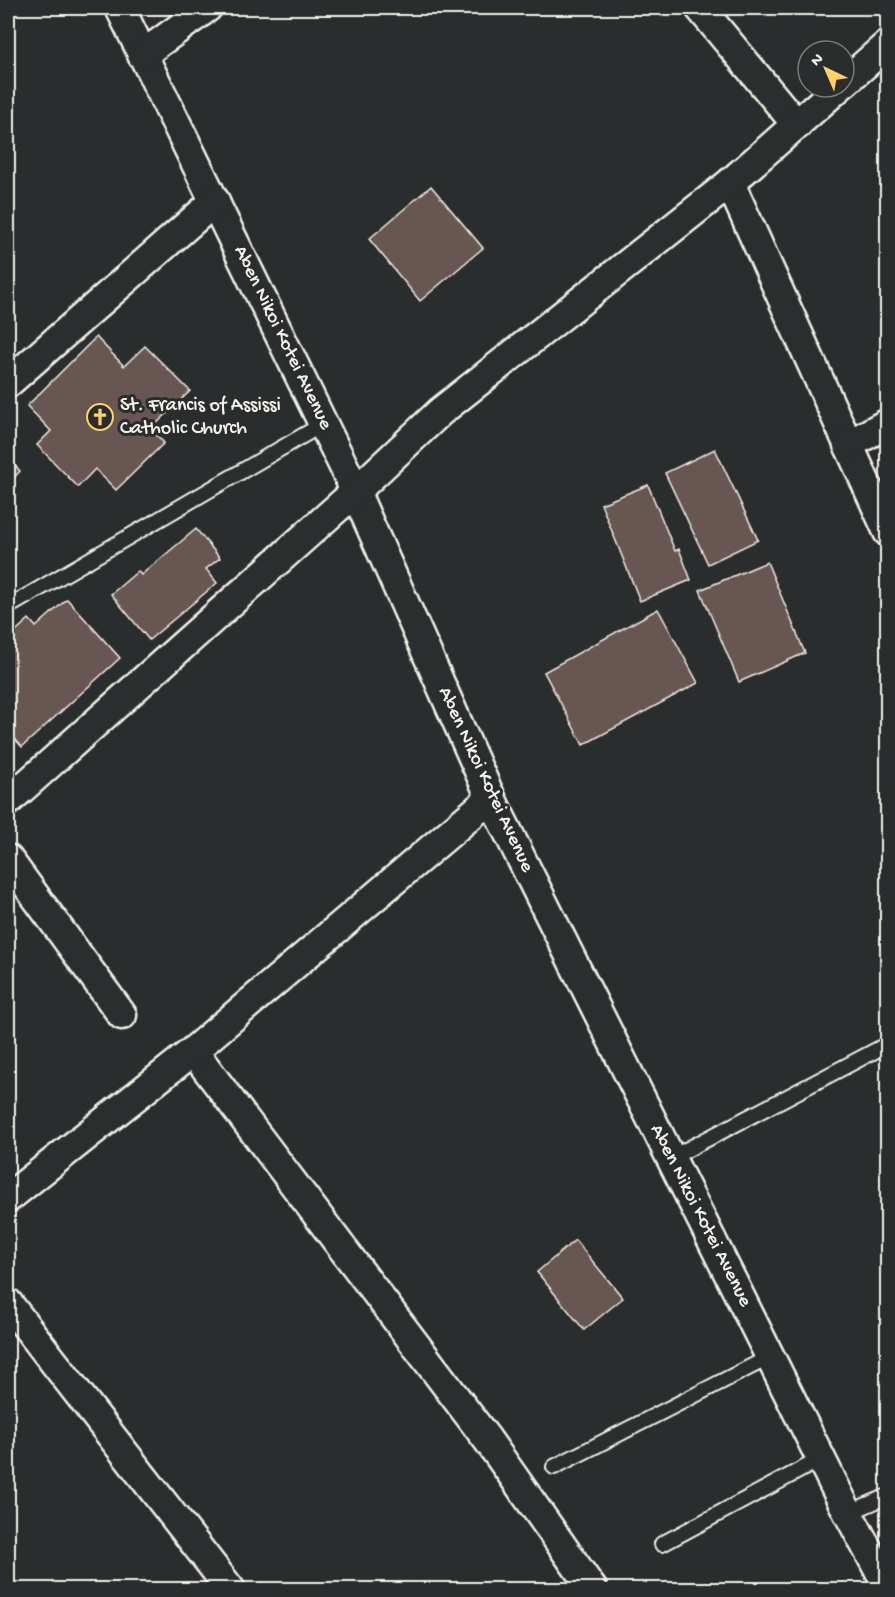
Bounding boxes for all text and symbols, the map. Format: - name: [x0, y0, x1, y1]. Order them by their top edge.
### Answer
- north arrow: [796, 39, 856, 99]
- text: N: [808, 50, 829, 71]
- street label: Aben Nikoi Kotei Avenue: [227, 242, 337, 434]
- place label: St. Francis of Assissi Catholic Church: [120, 395, 281, 441]
- church icon: St. Francis of Assissi Catholic Church: [85, 402, 115, 432]
- street label: Aben Nikoi Kotei Avenue: [432, 684, 538, 877]
- street label: Aben Nikoi Kotei Avenue: [644, 1121, 756, 1312]

